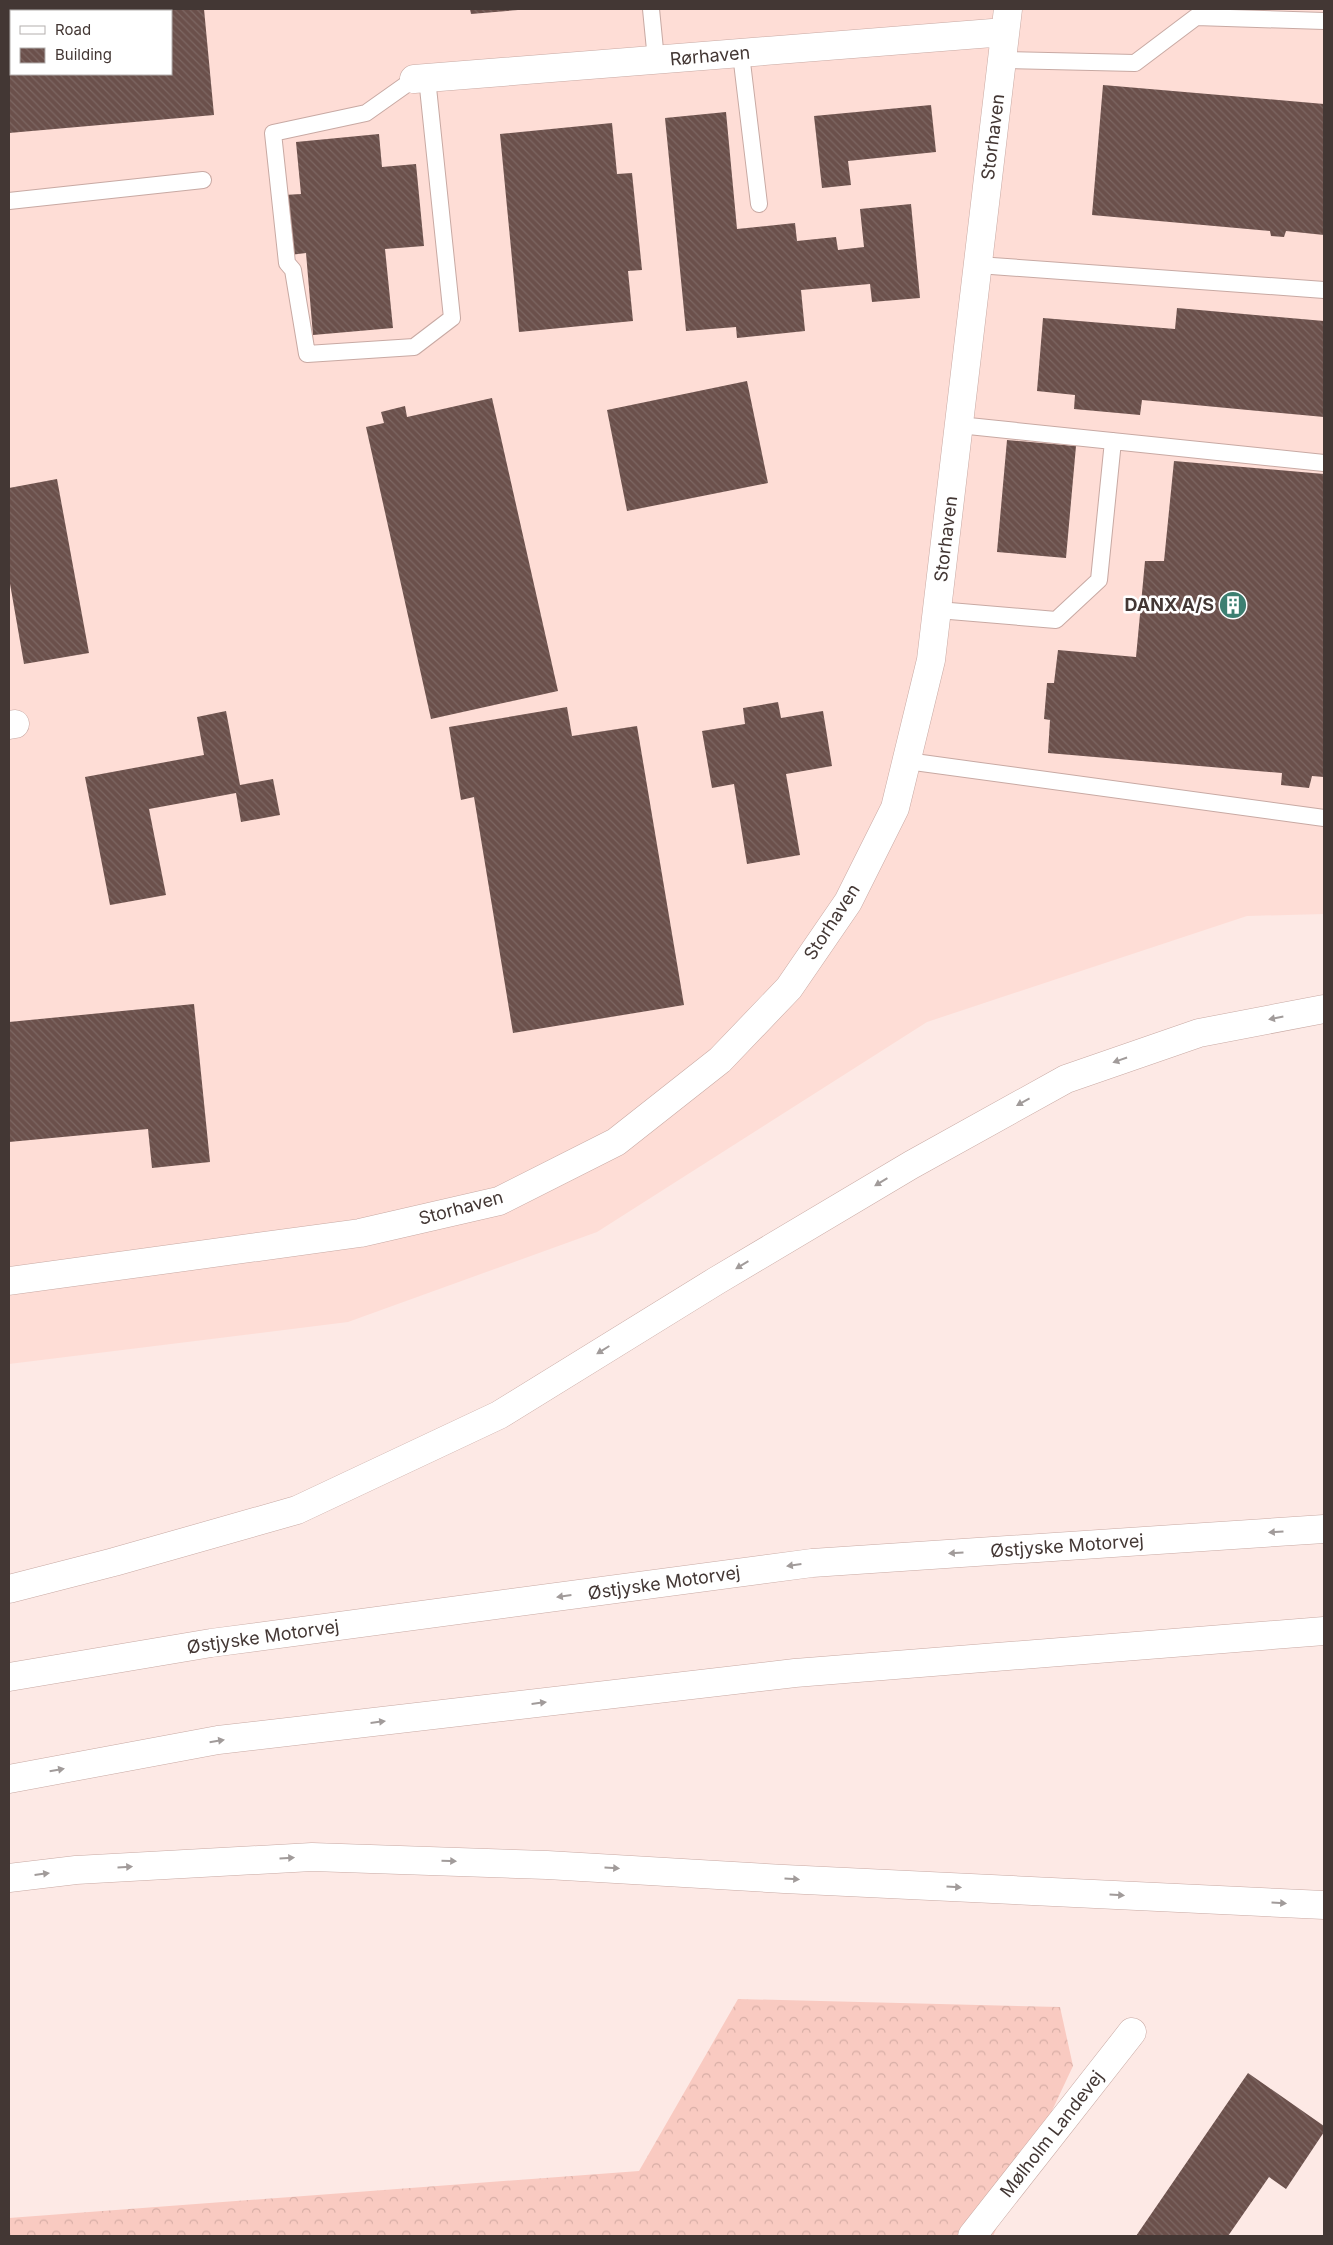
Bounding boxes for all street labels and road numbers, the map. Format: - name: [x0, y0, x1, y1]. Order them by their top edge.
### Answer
- street label: Rørhaven: [669, 42, 751, 69]
- street label: Storhaven: [977, 93, 1008, 181]
- street label: Storhaven: [930, 495, 961, 583]
- street label: Storhaven: [799, 880, 864, 964]
- street label: Storhaven: [416, 1186, 505, 1229]
- street label: Østjyske Motorvej: [990, 1530, 1144, 1561]
- street label: Østjyske Motorvej: [586, 1561, 741, 1604]
- street label: Østjyske Motorvej: [185, 1615, 340, 1658]
- street label: Mølholm Landevej: [996, 2066, 1108, 2201]

